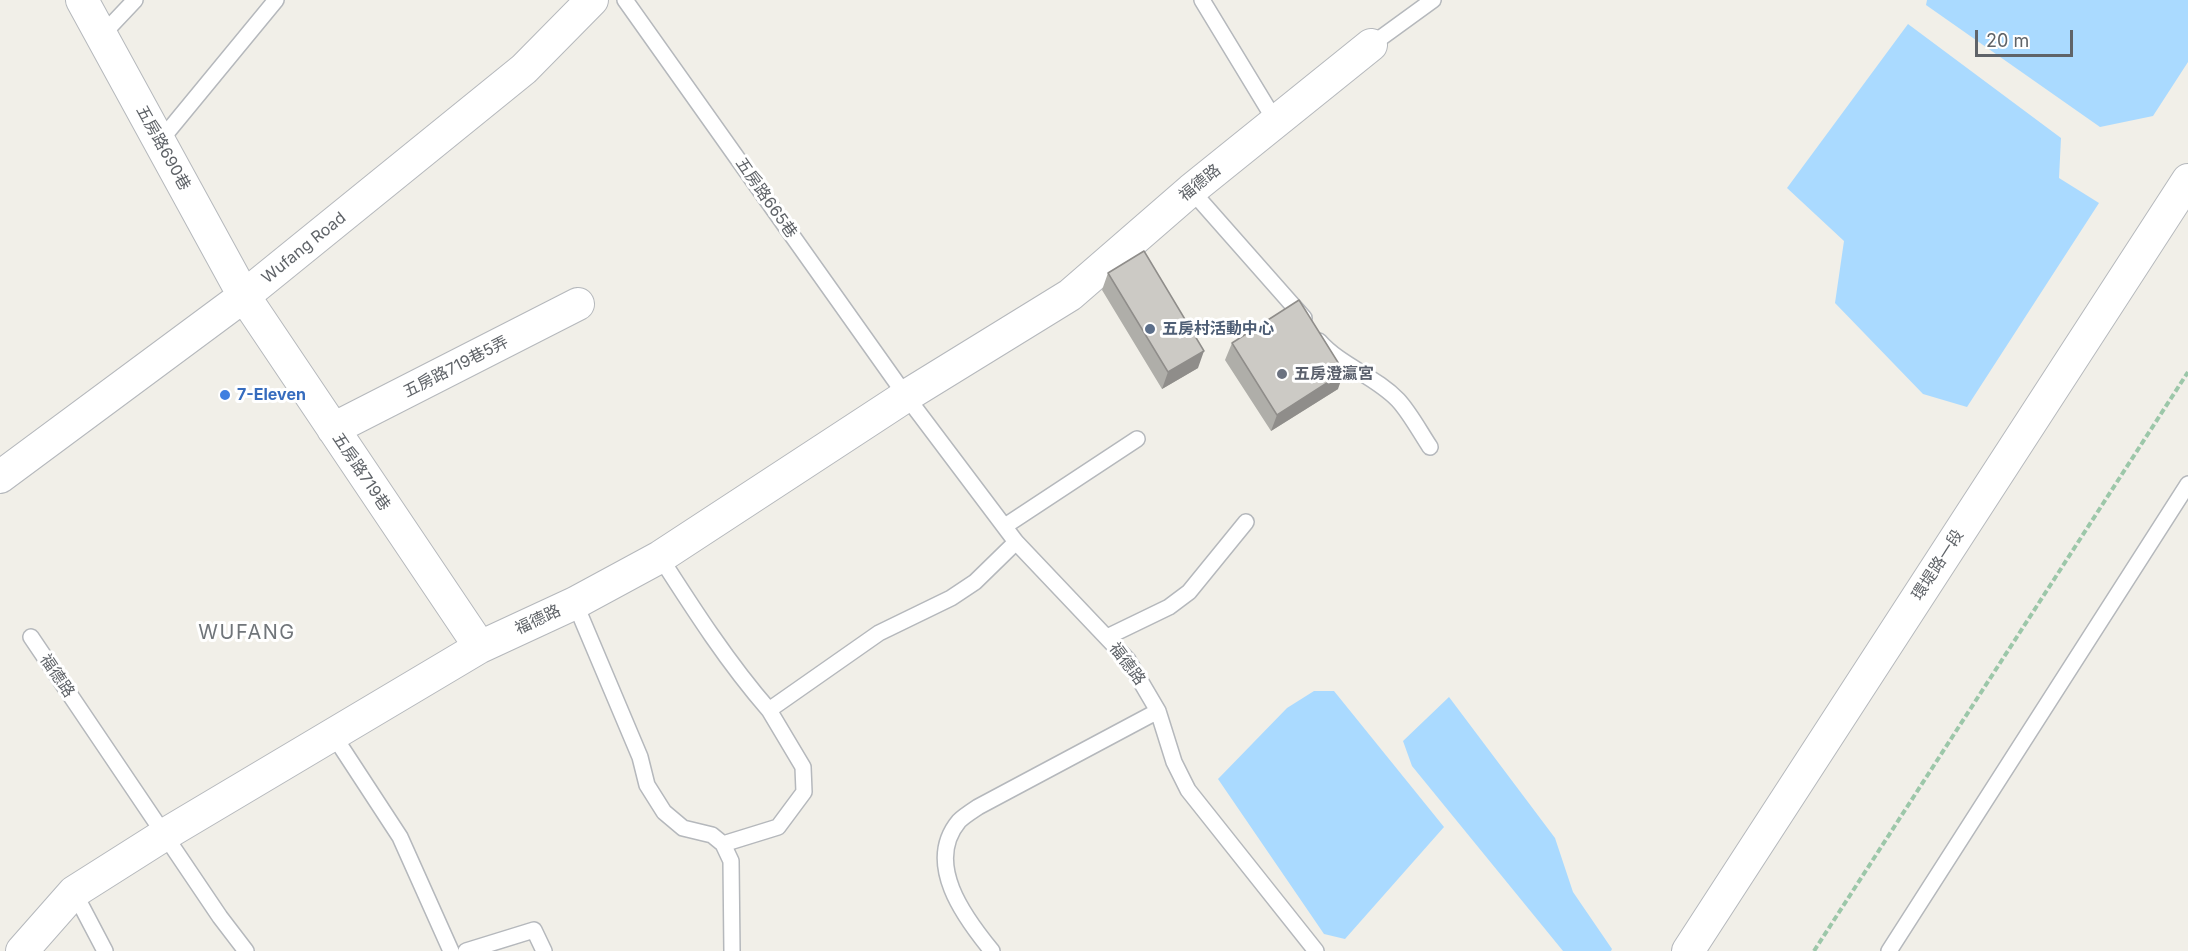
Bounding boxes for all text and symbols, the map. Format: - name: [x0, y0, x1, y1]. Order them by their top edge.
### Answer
- scale bar: [1978, 18, 2076, 56]
- text: 20 m: [1986, 30, 2029, 51]
- street label: 五房路690巷: [132, 102, 194, 194]
- street label: 五房路665巷: [731, 154, 801, 242]
- street label: 福德路: [1175, 160, 1225, 206]
- street label: Wufang Road: [258, 208, 350, 288]
- place label: 五房村活動中心: [1162, 319, 1274, 339]
- marker: 五房村活動中心: [1143, 322, 1157, 336]
- street label: 五房路719巷5弄: [400, 332, 512, 402]
- place label: 五房澄瀛宮: [1294, 364, 1374, 384]
- marker: 五房澄瀛宮: [1275, 367, 1289, 381]
- place label: 7-Eleven: [237, 385, 306, 405]
- marker: 7-Eleven: [218, 388, 232, 402]
- street label: 五房路719巷: [328, 430, 394, 514]
- street label: 環堤路一段: [1908, 526, 1968, 604]
- street label: 福德路: [512, 601, 564, 639]
- district label: WUFANG: [198, 621, 296, 645]
- street label: 福德路: [1105, 639, 1149, 689]
- street label: 福德路: [36, 651, 78, 701]

